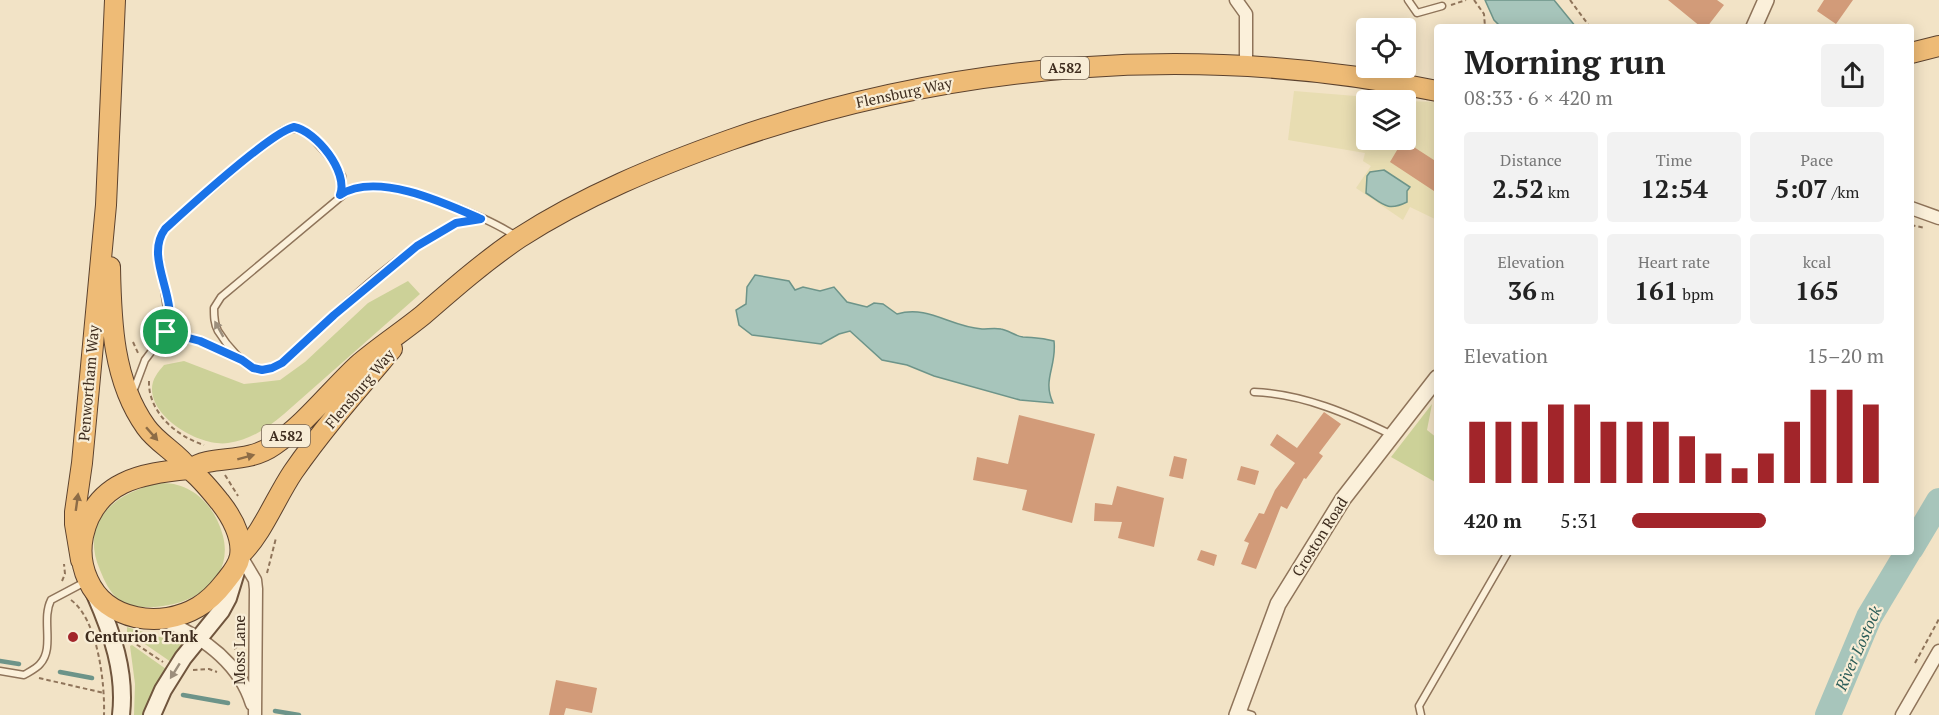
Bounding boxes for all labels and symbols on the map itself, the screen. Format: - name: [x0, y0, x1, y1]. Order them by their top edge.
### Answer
- road number: A582: [1041, 57, 1089, 79]
- street label: Flensburg Way: [854, 72, 954, 112]
- pin: [140, 306, 191, 357]
- one-way arrow: [214, 320, 224, 337]
- street label: Penwortham Way: [73, 324, 103, 442]
- street label: Flensburg Way: [320, 344, 399, 432]
- road number: A582: [262, 425, 310, 447]
- one-way arrow: [145, 426, 158, 441]
- one-way arrow: [237, 452, 255, 461]
- one-way arrow: [72, 493, 81, 512]
- street label: Croston Road: [1287, 493, 1352, 580]
- water label: River Lostock: [1829, 602, 1887, 695]
- street label: Moss Lane: [229, 615, 249, 685]
- place label: Centurion Tank: [85, 626, 198, 646]
- marker: Centurion Tank: [66, 630, 80, 644]
- one-way arrow: [170, 663, 181, 679]

